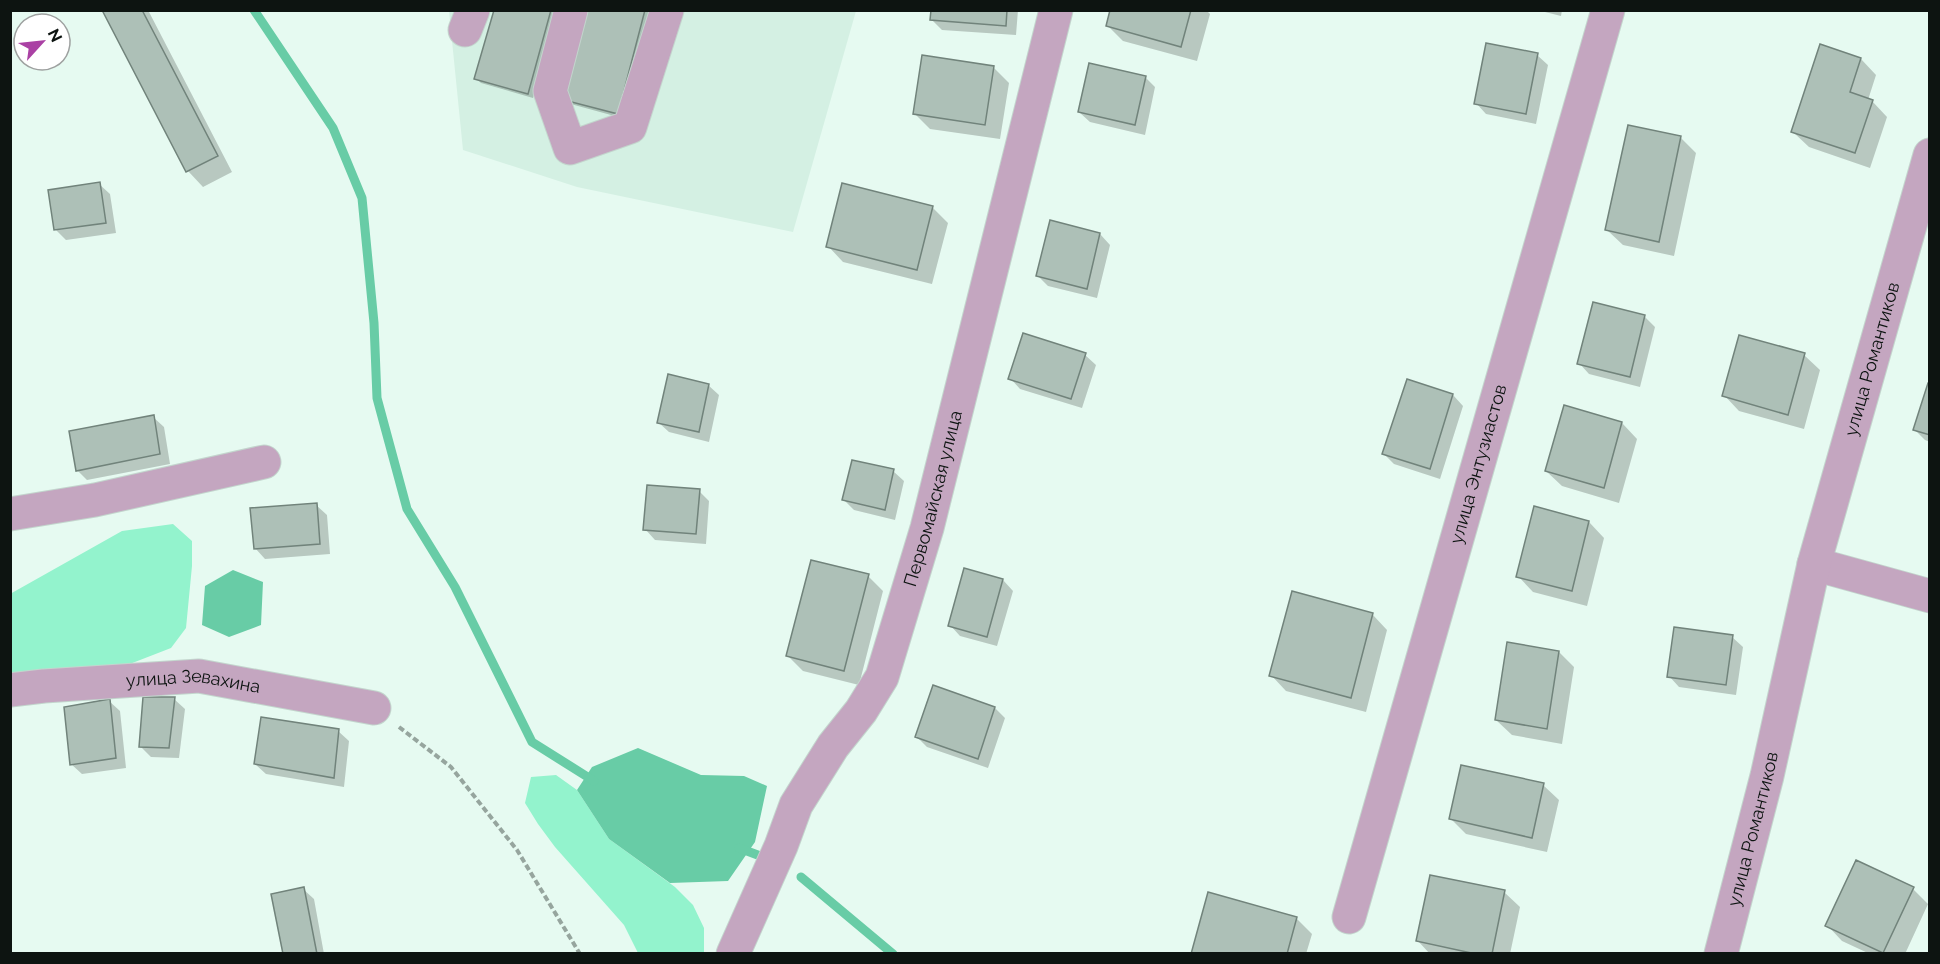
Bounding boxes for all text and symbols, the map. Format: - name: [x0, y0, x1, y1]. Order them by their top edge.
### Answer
- north arrow: [12, 12, 72, 72]
- text: N: [44, 26, 66, 45]
- street label: улица Романтиков: [1840, 280, 1903, 438]
- street label: улица Энтузиастов: [1445, 382, 1511, 546]
- street label: Первомайская улица: [899, 408, 966, 589]
- street label: улица Зевахина: [125, 665, 262, 697]
- street label: улица Романтиков: [1723, 750, 1782, 909]

